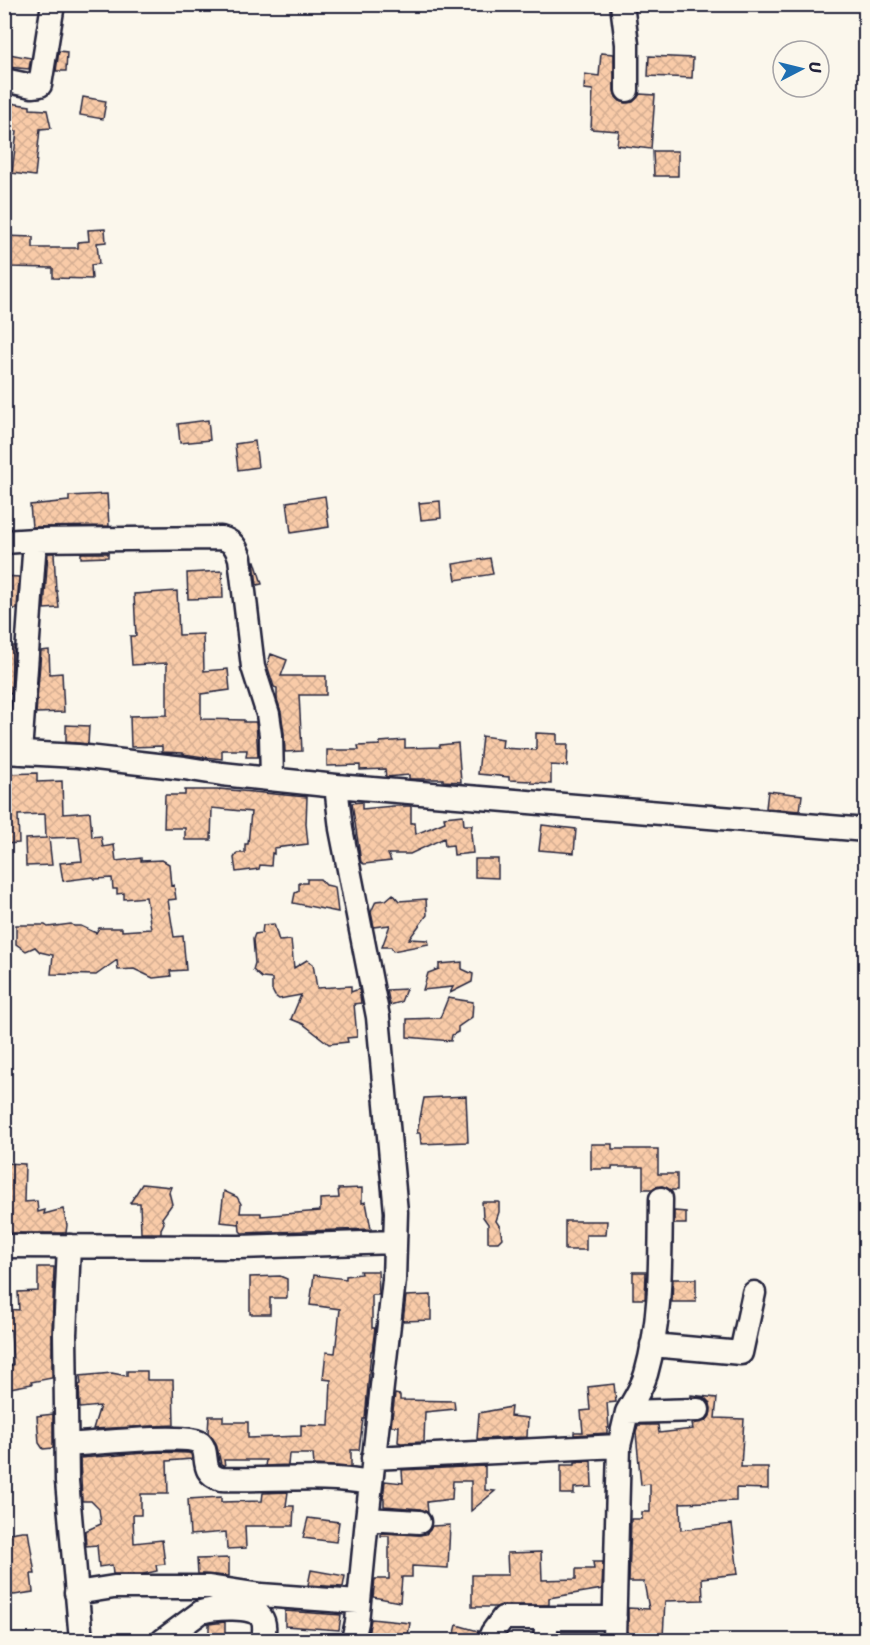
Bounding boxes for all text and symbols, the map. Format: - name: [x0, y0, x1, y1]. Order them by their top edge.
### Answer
- north arrow: [771, 39, 831, 99]
- text: U: [800, 60, 831, 76]

